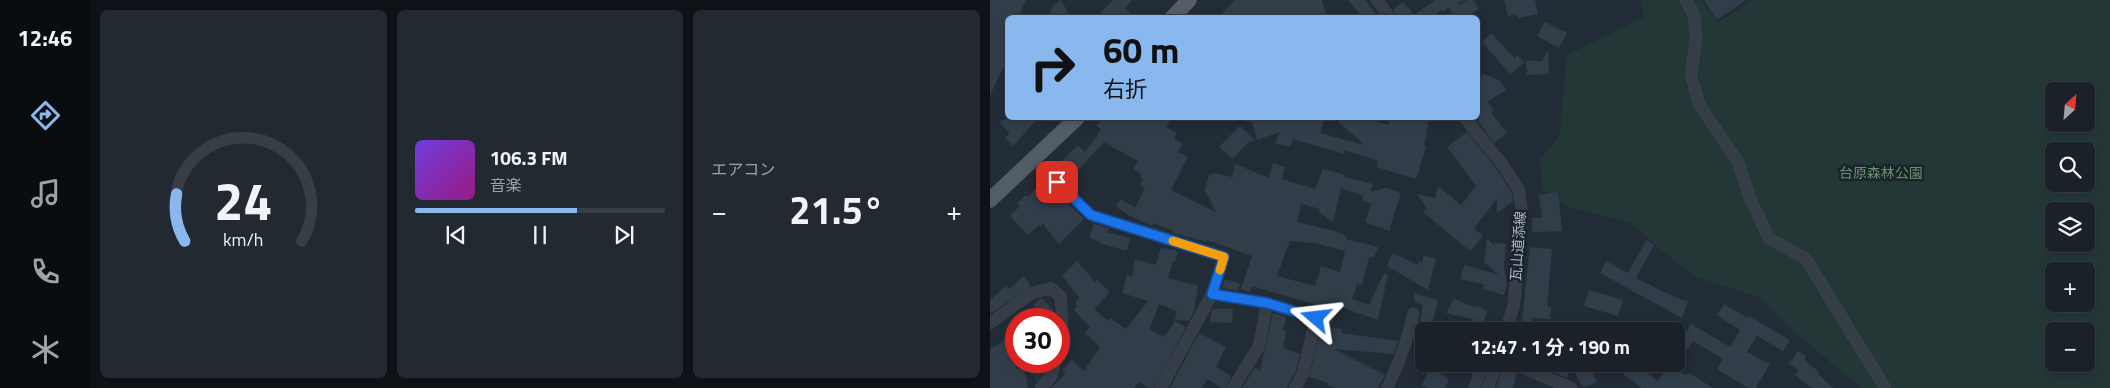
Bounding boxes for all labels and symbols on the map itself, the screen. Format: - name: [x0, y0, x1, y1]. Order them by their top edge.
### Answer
- north arrow: [2045, 82, 2095, 132]
- pin: [1036, 161, 1078, 203]
- park label: 台原森林公園: [1839, 162, 1923, 183]
- street label: 瓦山道添線: [1505, 210, 1530, 282]
- position arrow: [1289, 291, 1341, 343]
- speed limit sign: 30: [1005, 308, 1070, 373]

